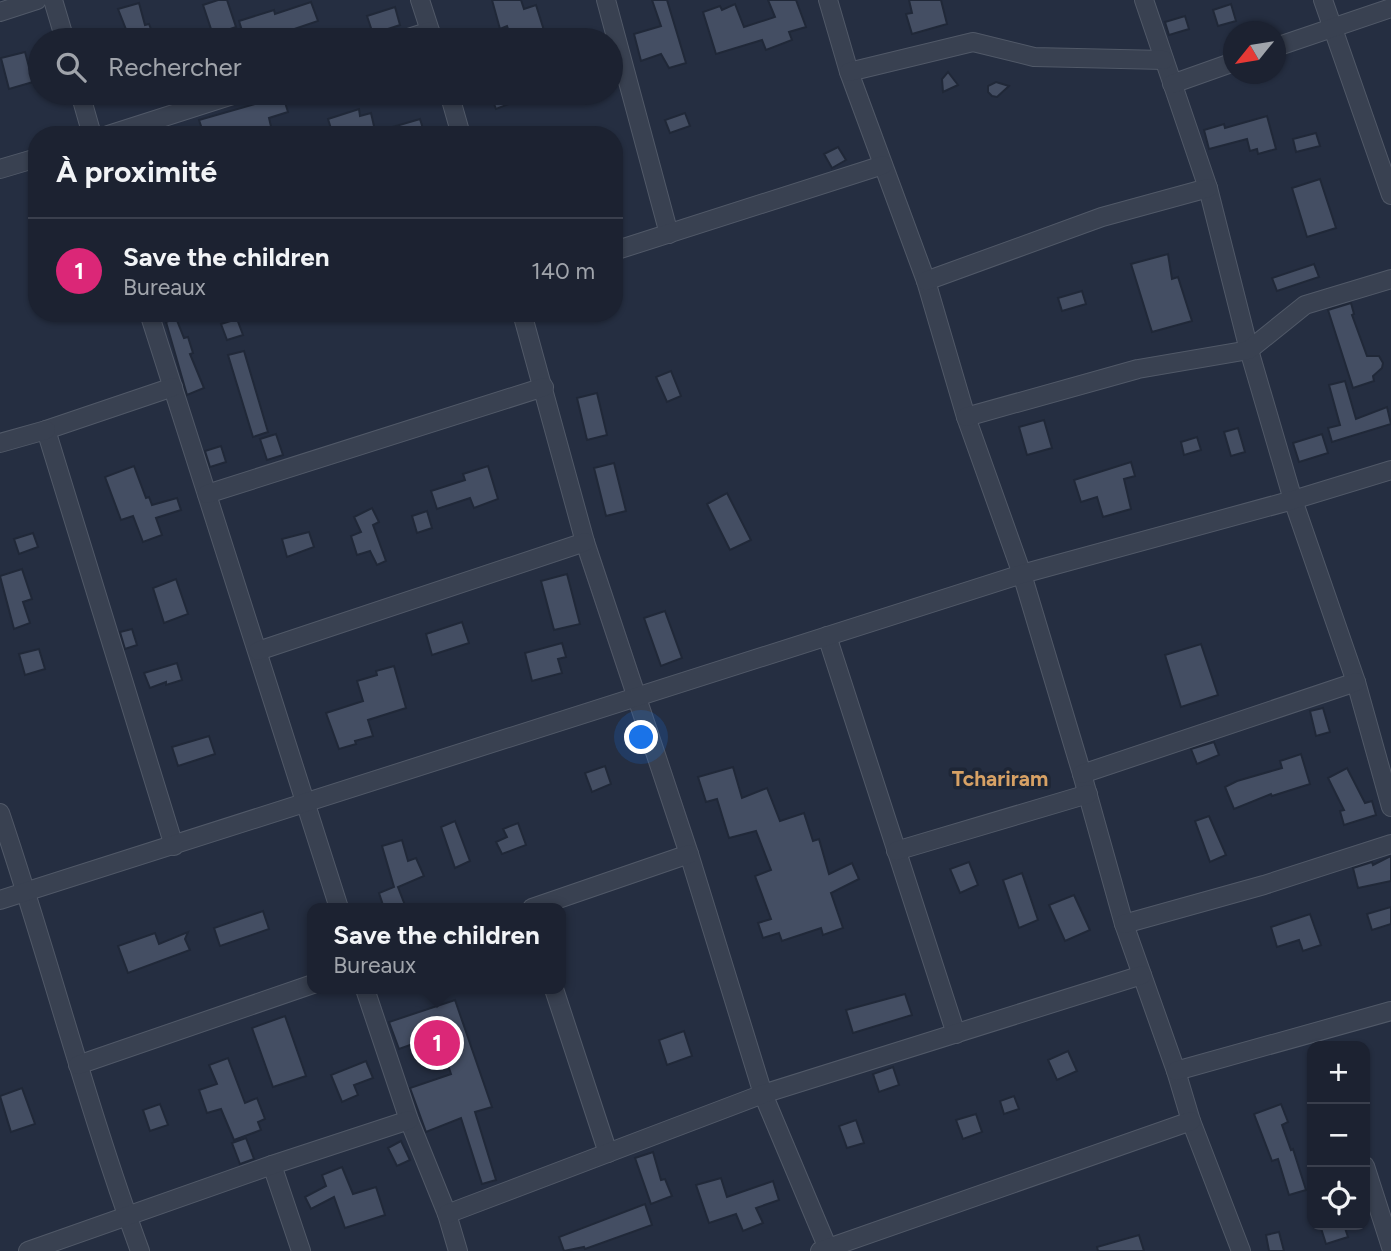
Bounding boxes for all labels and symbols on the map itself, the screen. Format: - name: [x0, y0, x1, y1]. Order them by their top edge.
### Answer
- north arrow: [1223, 21, 1286, 84]
- your location: [624, 720, 658, 754]
- district label: Tchariram: [952, 766, 1048, 791]
- pin: 1: [414, 1017, 460, 1069]

